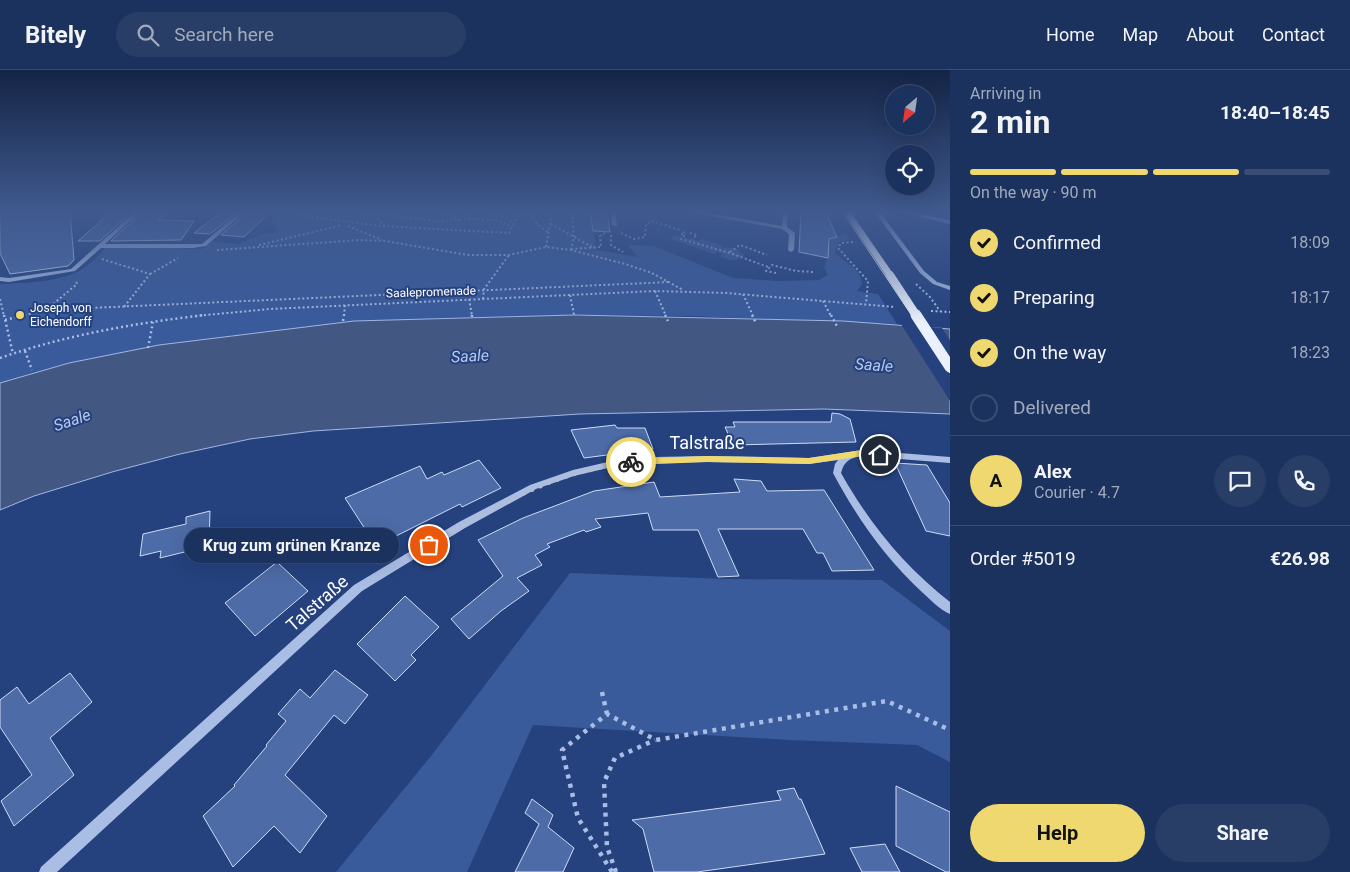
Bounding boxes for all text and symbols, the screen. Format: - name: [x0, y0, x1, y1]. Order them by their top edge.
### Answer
- search box: [116, 12, 466, 57]
- text: Bitely: [25, 21, 86, 49]
- icon: search: [134, 21, 162, 49]
- text: Search here: [174, 23, 274, 46]
- text: Home: [1046, 24, 1095, 45]
- text: Map: [1123, 24, 1158, 45]
- text: About: [1186, 24, 1234, 45]
- text: Contact: [1262, 24, 1325, 45]
- text: Arriving in: [970, 84, 1041, 103]
- north arrow: [885, 85, 935, 135]
- map controls: [885, 85, 935, 195]
- text: 18:40–18:45: [1220, 101, 1330, 124]
- text: 2 min: [970, 103, 1050, 141]
- button: locate: [885, 145, 935, 195]
- text: On the way · 90 m: [970, 183, 1097, 202]
- icon: check: [970, 229, 998, 257]
- text: Confirmed: [1013, 231, 1101, 254]
- text: 18:09: [1290, 233, 1330, 252]
- street label: Saalepromenade: [386, 283, 476, 301]
- icon: check: [970, 284, 998, 312]
- text: Preparing: [1013, 286, 1095, 309]
- text: 18:17: [1290, 288, 1330, 307]
- place label: Joseph von Eichendorff: [30, 301, 93, 329]
- marker: Joseph von Eichendorff: [14, 309, 26, 321]
- icon: check: [970, 339, 998, 367]
- text: On the way: [1013, 341, 1106, 364]
- text: 18:23: [1290, 343, 1330, 362]
- water label: Saale: [450, 346, 490, 366]
- water label: Saale: [854, 354, 894, 376]
- text: Delivered: [1013, 396, 1091, 419]
- water label: Saale: [51, 405, 93, 435]
- street label: Talstraße: [670, 432, 744, 453]
- pin: [859, 434, 901, 476]
- courier: [606, 437, 656, 487]
- icon: home: [866, 441, 894, 469]
- icon: bike: [617, 448, 645, 476]
- button: chat: [1214, 455, 1266, 507]
- button: phone: [1278, 455, 1330, 507]
- text: Alex: [1034, 460, 1072, 483]
- text: A: [990, 469, 1002, 492]
- text: Courier · 4.7: [1034, 483, 1120, 502]
- pin: [408, 524, 450, 566]
- callout: Krug zum grünen Kranze: [184, 528, 399, 562]
- icon: bag: [415, 531, 443, 559]
- text: Krug zum grünen Kranze: [203, 536, 380, 555]
- text: Order #5019: [970, 547, 1076, 570]
- text: €26.98: [1270, 547, 1330, 570]
- street label: Talstraße: [282, 571, 352, 635]
- button: Help: [970, 804, 1145, 862]
- button: Share: [1155, 804, 1330, 862]

